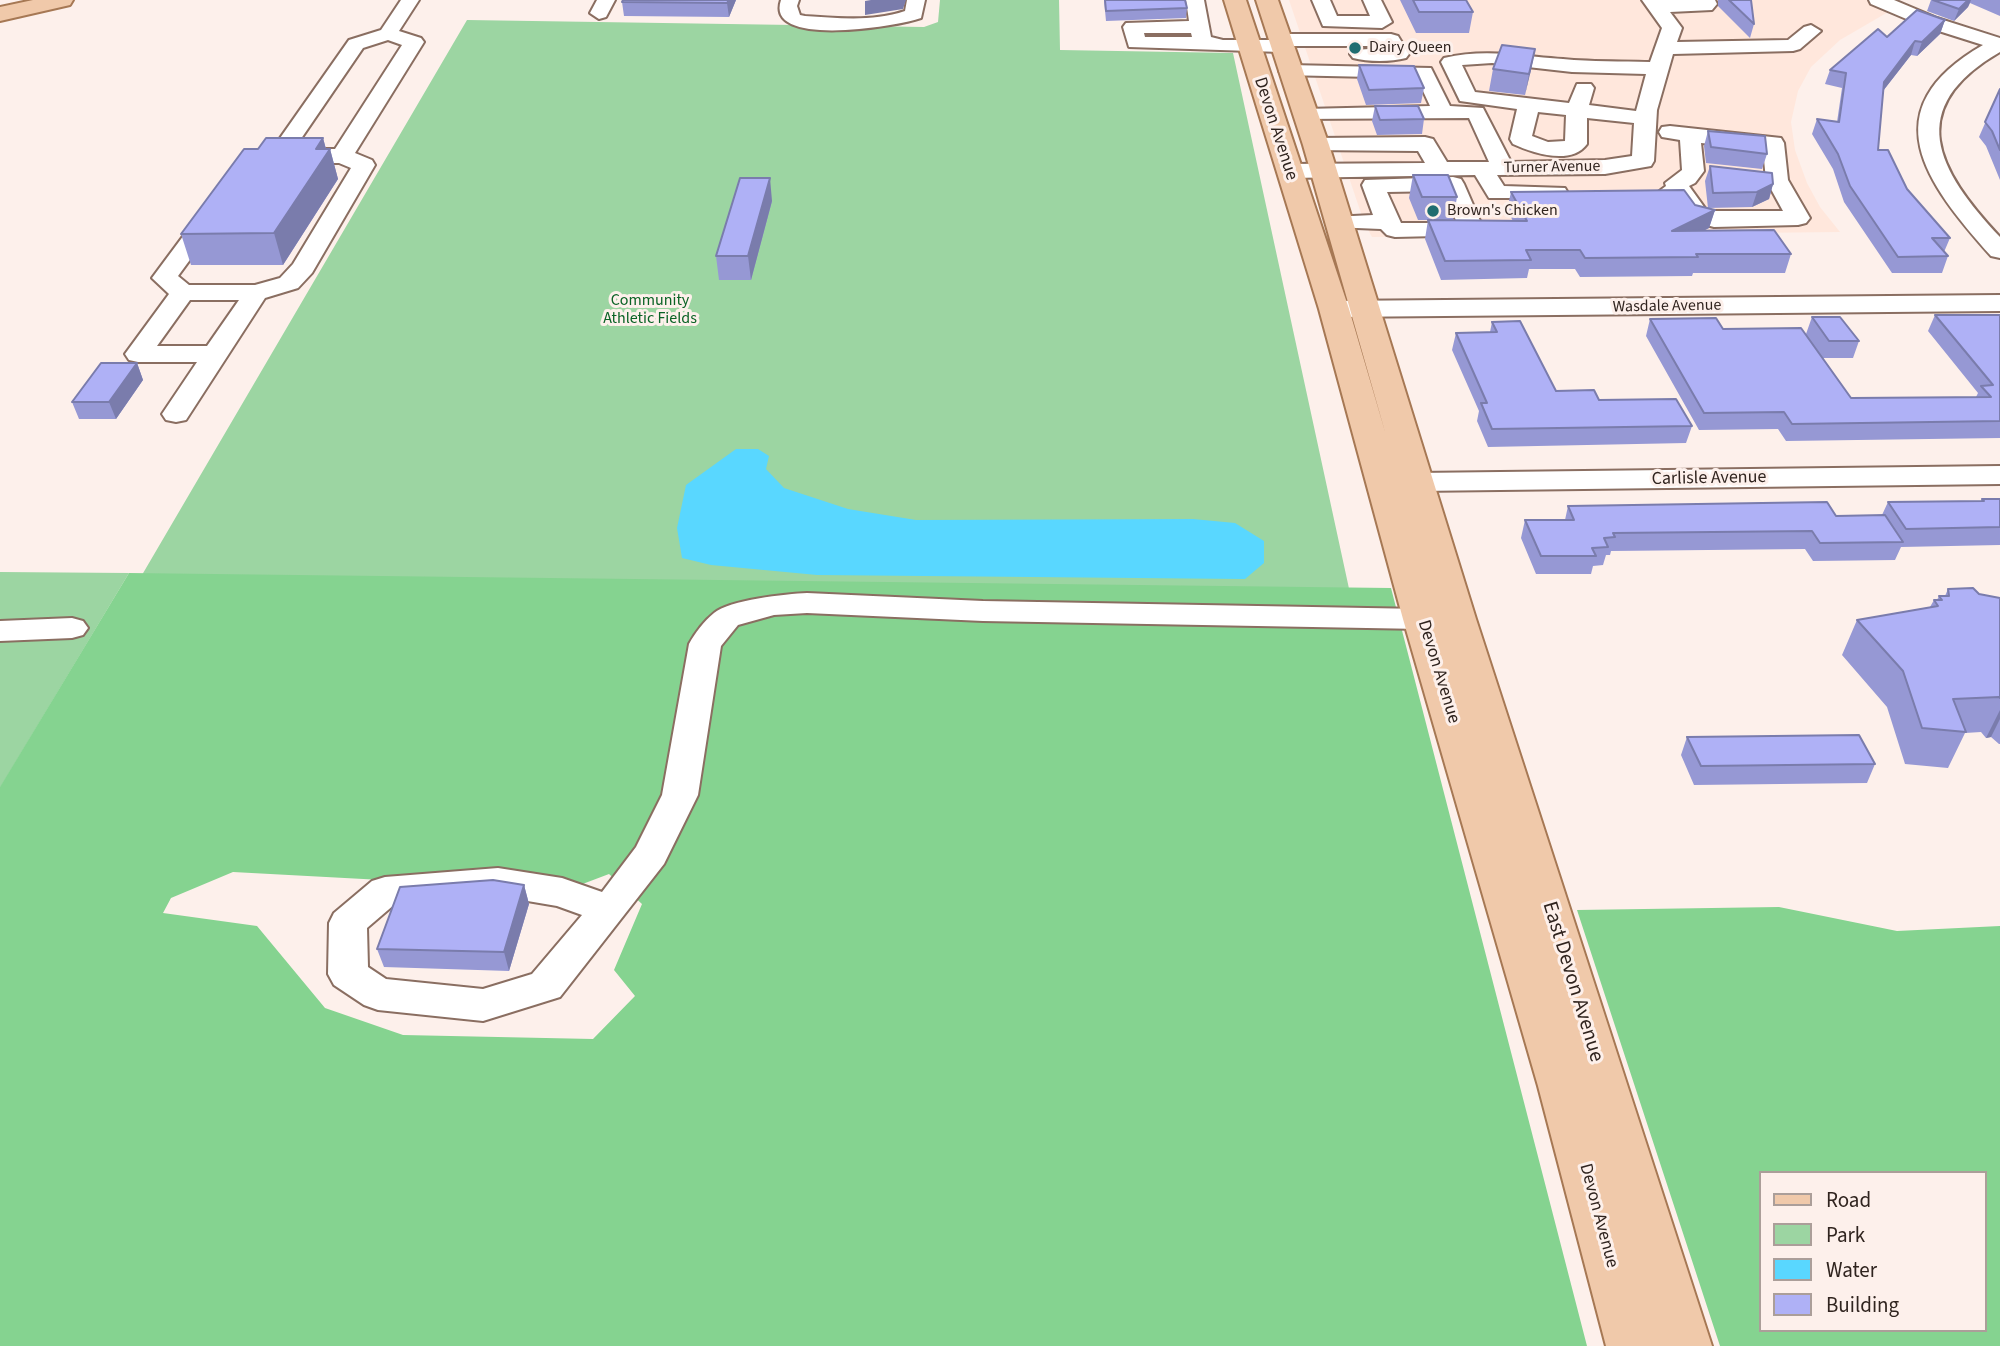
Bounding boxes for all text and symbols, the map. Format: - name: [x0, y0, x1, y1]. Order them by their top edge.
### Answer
- place label: Dairy Queen: [1369, 38, 1451, 58]
- marker: Dairy Queen: [1347, 40, 1363, 56]
- street label: Devon Avenue: [1248, 75, 1302, 183]
- street label: Turner Avenue: [1503, 158, 1601, 178]
- place label: Brown's Chicken: [1447, 201, 1558, 221]
- marker: Brown's Chicken: [1425, 203, 1441, 219]
- park label: Community Athletic Fields: [603, 291, 697, 329]
- street label: Wasdale Avenue: [1613, 296, 1721, 318]
- street label: Carlisle Avenue: [1651, 467, 1767, 491]
- street label: Devon Avenue: [1412, 618, 1464, 726]
- street label: East Devon Avenue: [1536, 899, 1608, 1065]
- street label: Devon Avenue: [1574, 1161, 1622, 1271]
- legend: [1758, 1171, 1986, 1332]
- text: Road: [1826, 1185, 1871, 1215]
- text: Park: [1826, 1220, 1865, 1250]
- text: Water: [1826, 1255, 1877, 1285]
- text: Building: [1826, 1290, 1899, 1320]

